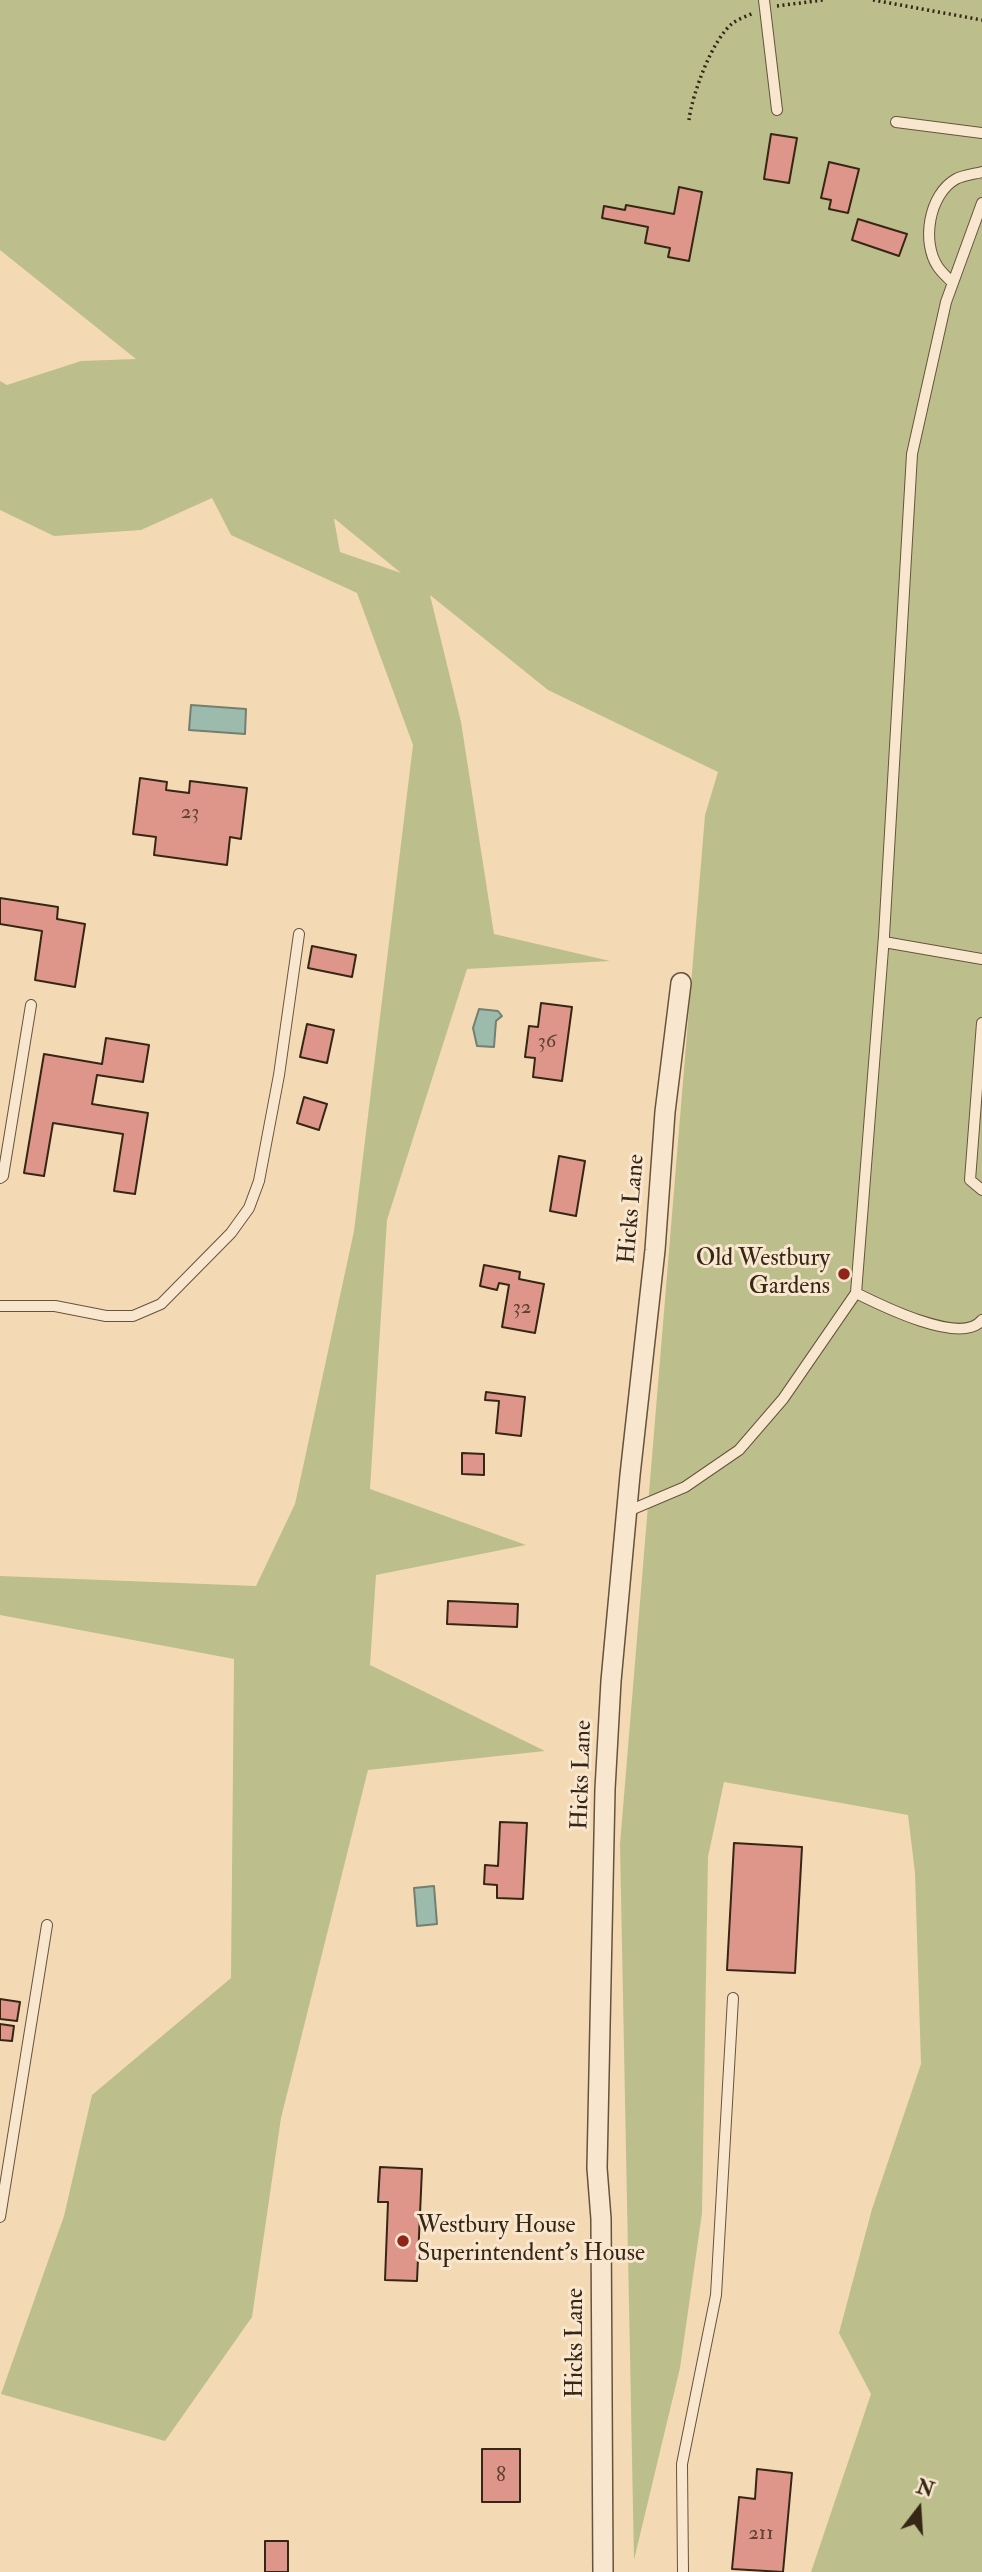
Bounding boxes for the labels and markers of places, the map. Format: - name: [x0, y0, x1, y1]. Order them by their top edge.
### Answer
- place label: Old Westbury Gardens: [696, 1246, 830, 1302]
- marker: Old Westbury Gardens: [836, 1266, 852, 1282]
- place label: Westbury House Superintendent's House: [417, 2213, 645, 2269]
- marker: Westbury House Superintendent's House: [395, 2233, 411, 2249]

